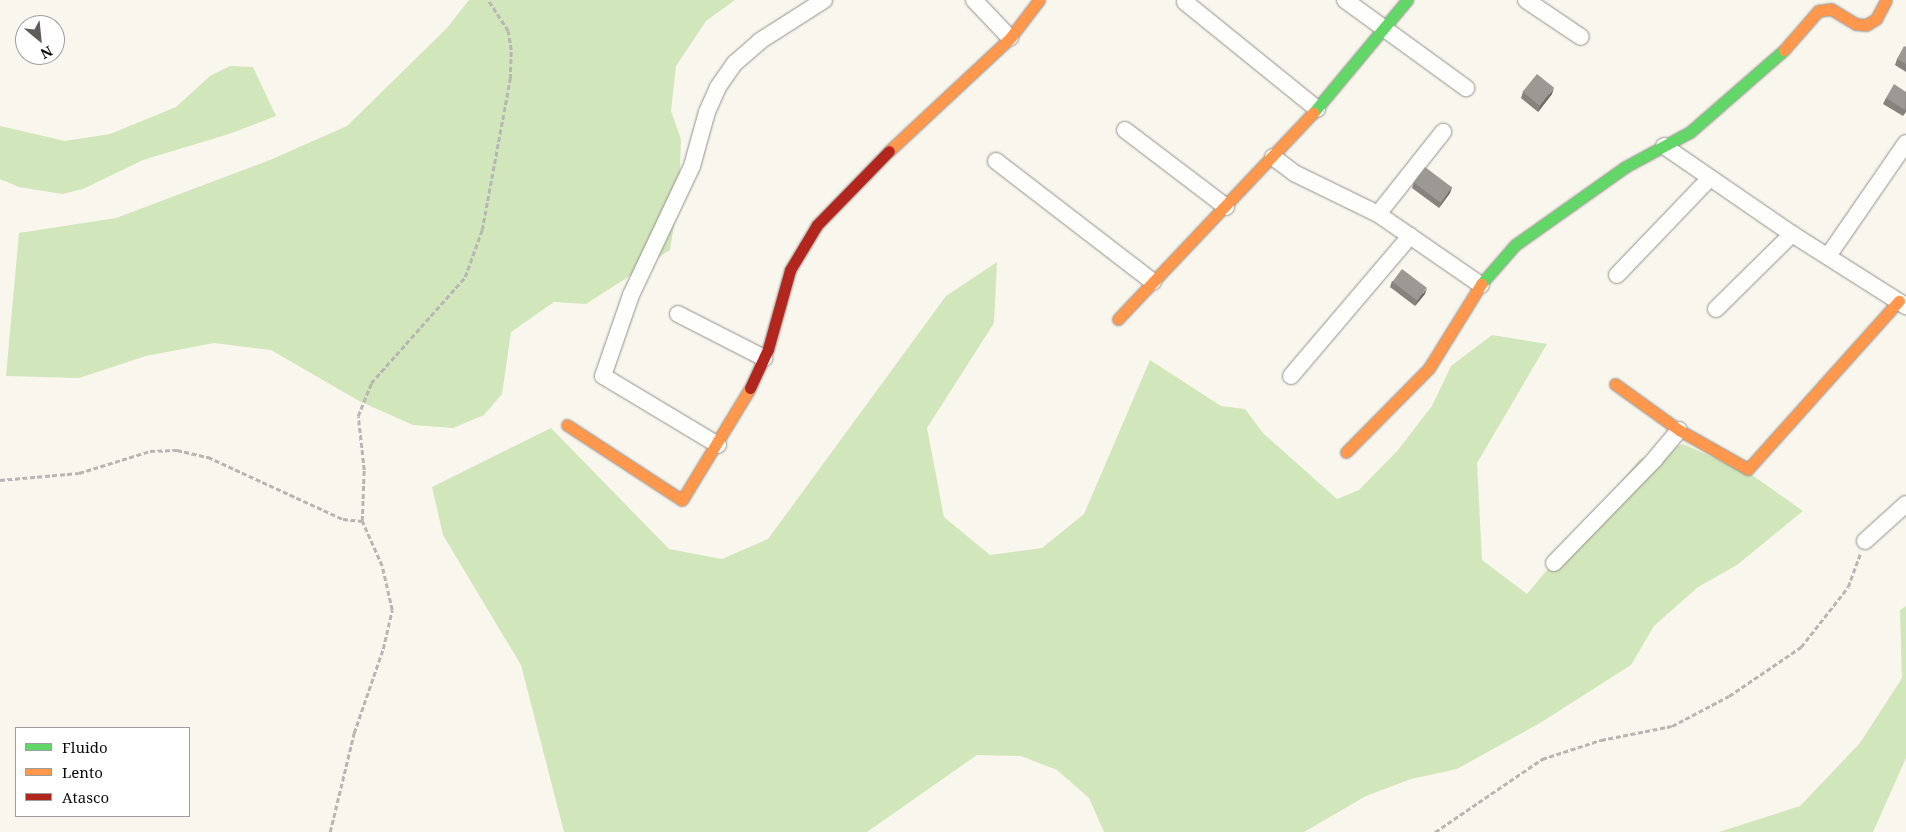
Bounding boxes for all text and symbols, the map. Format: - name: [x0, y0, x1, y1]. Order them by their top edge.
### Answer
- north arrow: [15, 15, 65, 65]
- text: N: [37, 42, 56, 64]
- legend: [15, 727, 190, 817]
- text: Fluido: [62, 737, 108, 757]
- text: Lento: [62, 762, 103, 782]
- text: Atasco: [62, 787, 109, 807]

